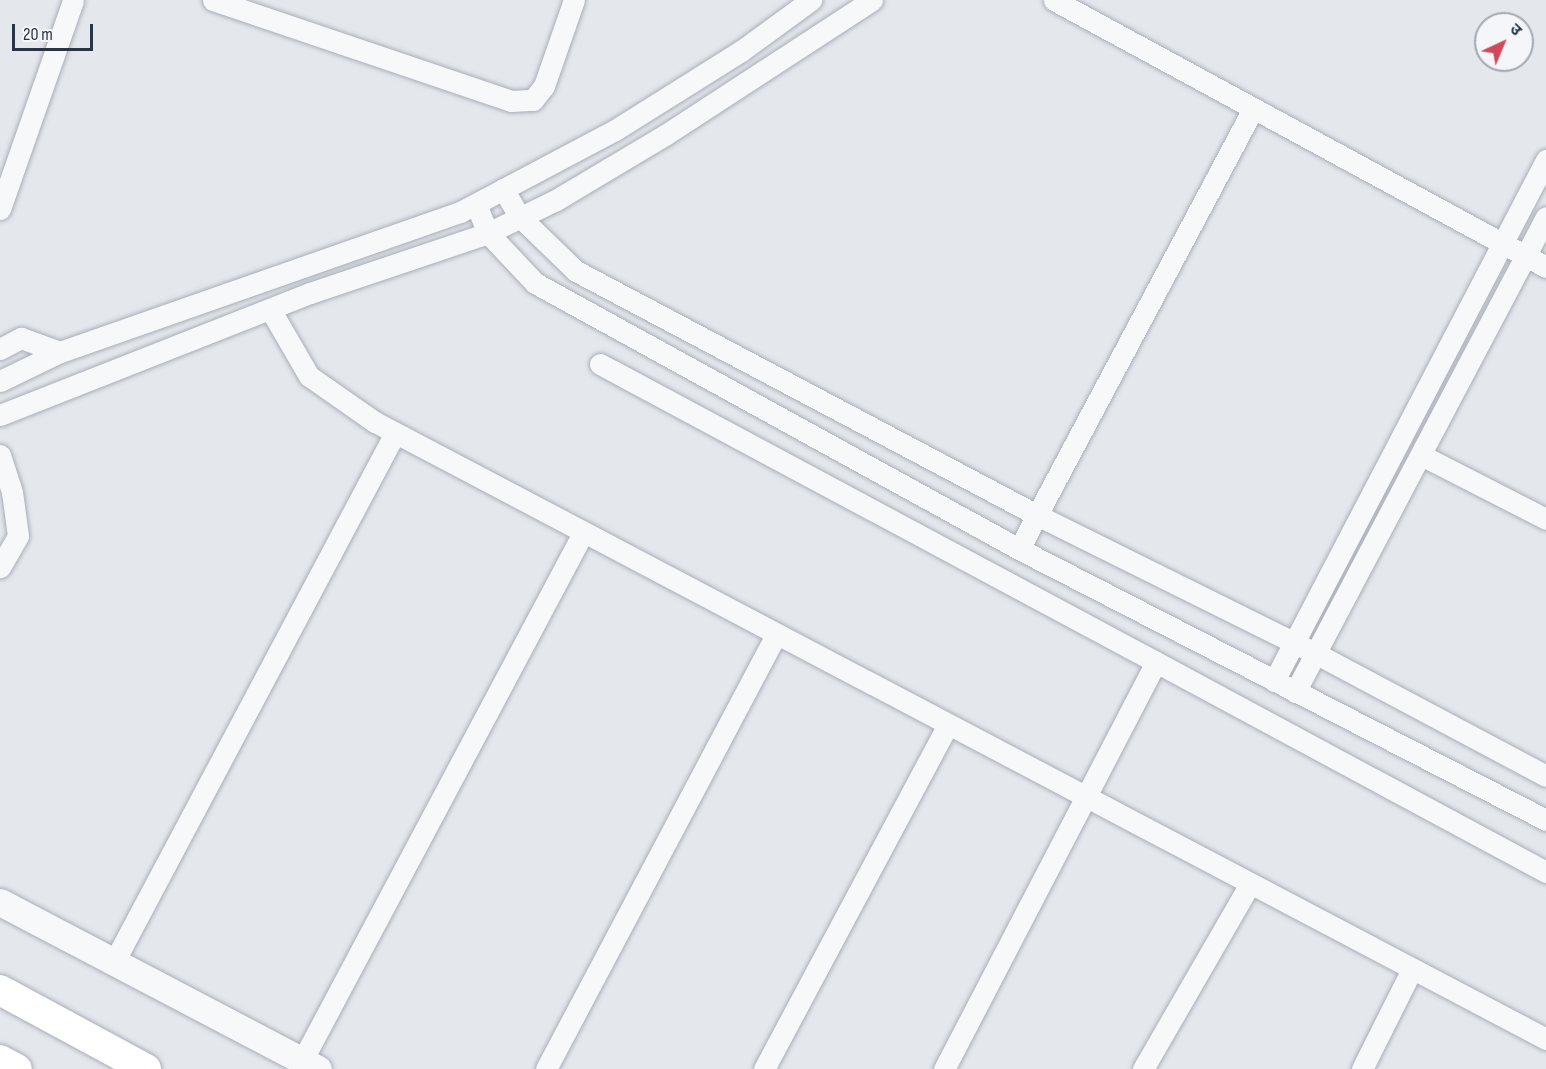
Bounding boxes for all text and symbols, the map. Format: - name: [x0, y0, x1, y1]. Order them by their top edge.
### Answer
- scale bar: [15, 12, 96, 50]
- north arrow: [1474, 12, 1534, 72]
- text: उ: [1505, 20, 1525, 40]
- text: 20 m: [23, 24, 53, 45]

